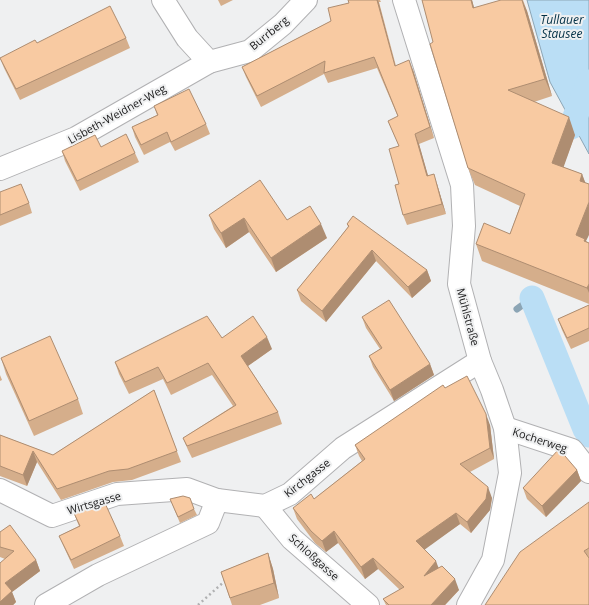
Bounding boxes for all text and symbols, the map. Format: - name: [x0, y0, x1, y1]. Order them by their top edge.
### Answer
- water label: Tullauer Stausee: [540, 11, 585, 42]
- street label: Burrberg: [246, 12, 291, 53]
- street label: Lisbeth-Weidner-Weg: [65, 80, 169, 147]
- street label: Mühlstraße: [454, 286, 483, 347]
- street label: Kocherweg: [511, 424, 569, 455]
- street label: Kirchgasse: [280, 455, 333, 500]
- street label: Wirtsgasse: [65, 488, 123, 517]
- street label: Schloßgasse: [286, 530, 343, 583]

